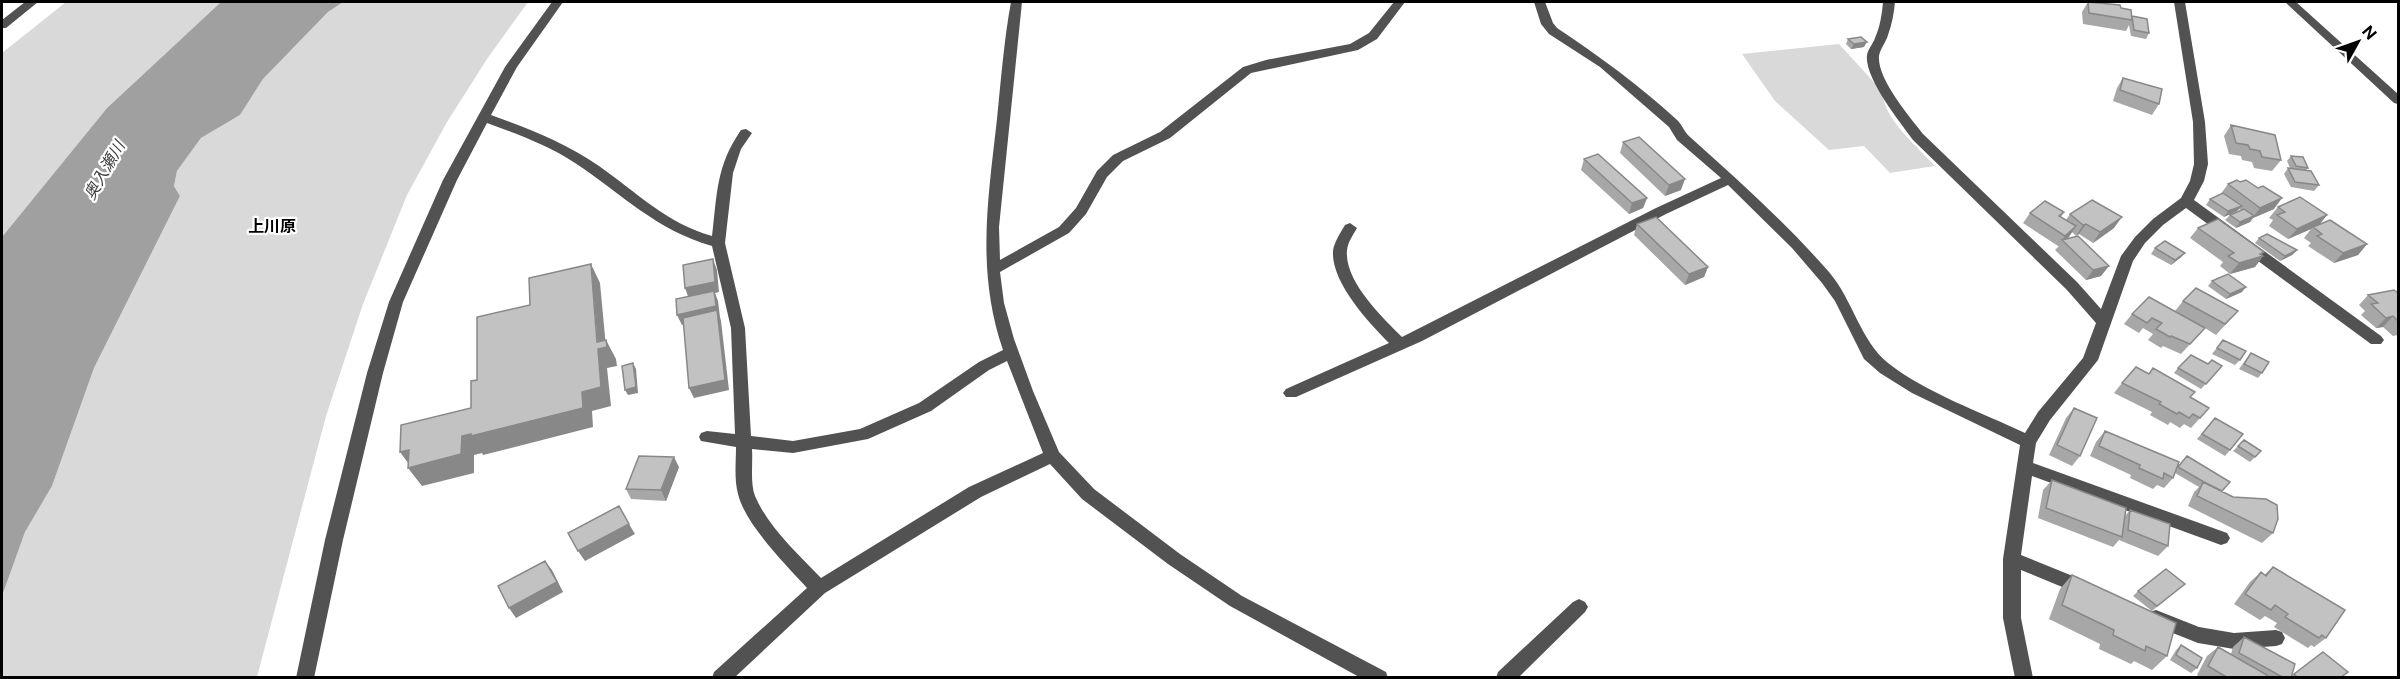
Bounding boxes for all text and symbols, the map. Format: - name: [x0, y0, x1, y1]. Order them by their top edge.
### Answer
- north arrow: [2328, 12, 2388, 72]
- text: N: [2358, 22, 2380, 44]
- water label: 奥入瀬川: [80, 136, 130, 203]
- district label: 上川原: [248, 217, 296, 236]

